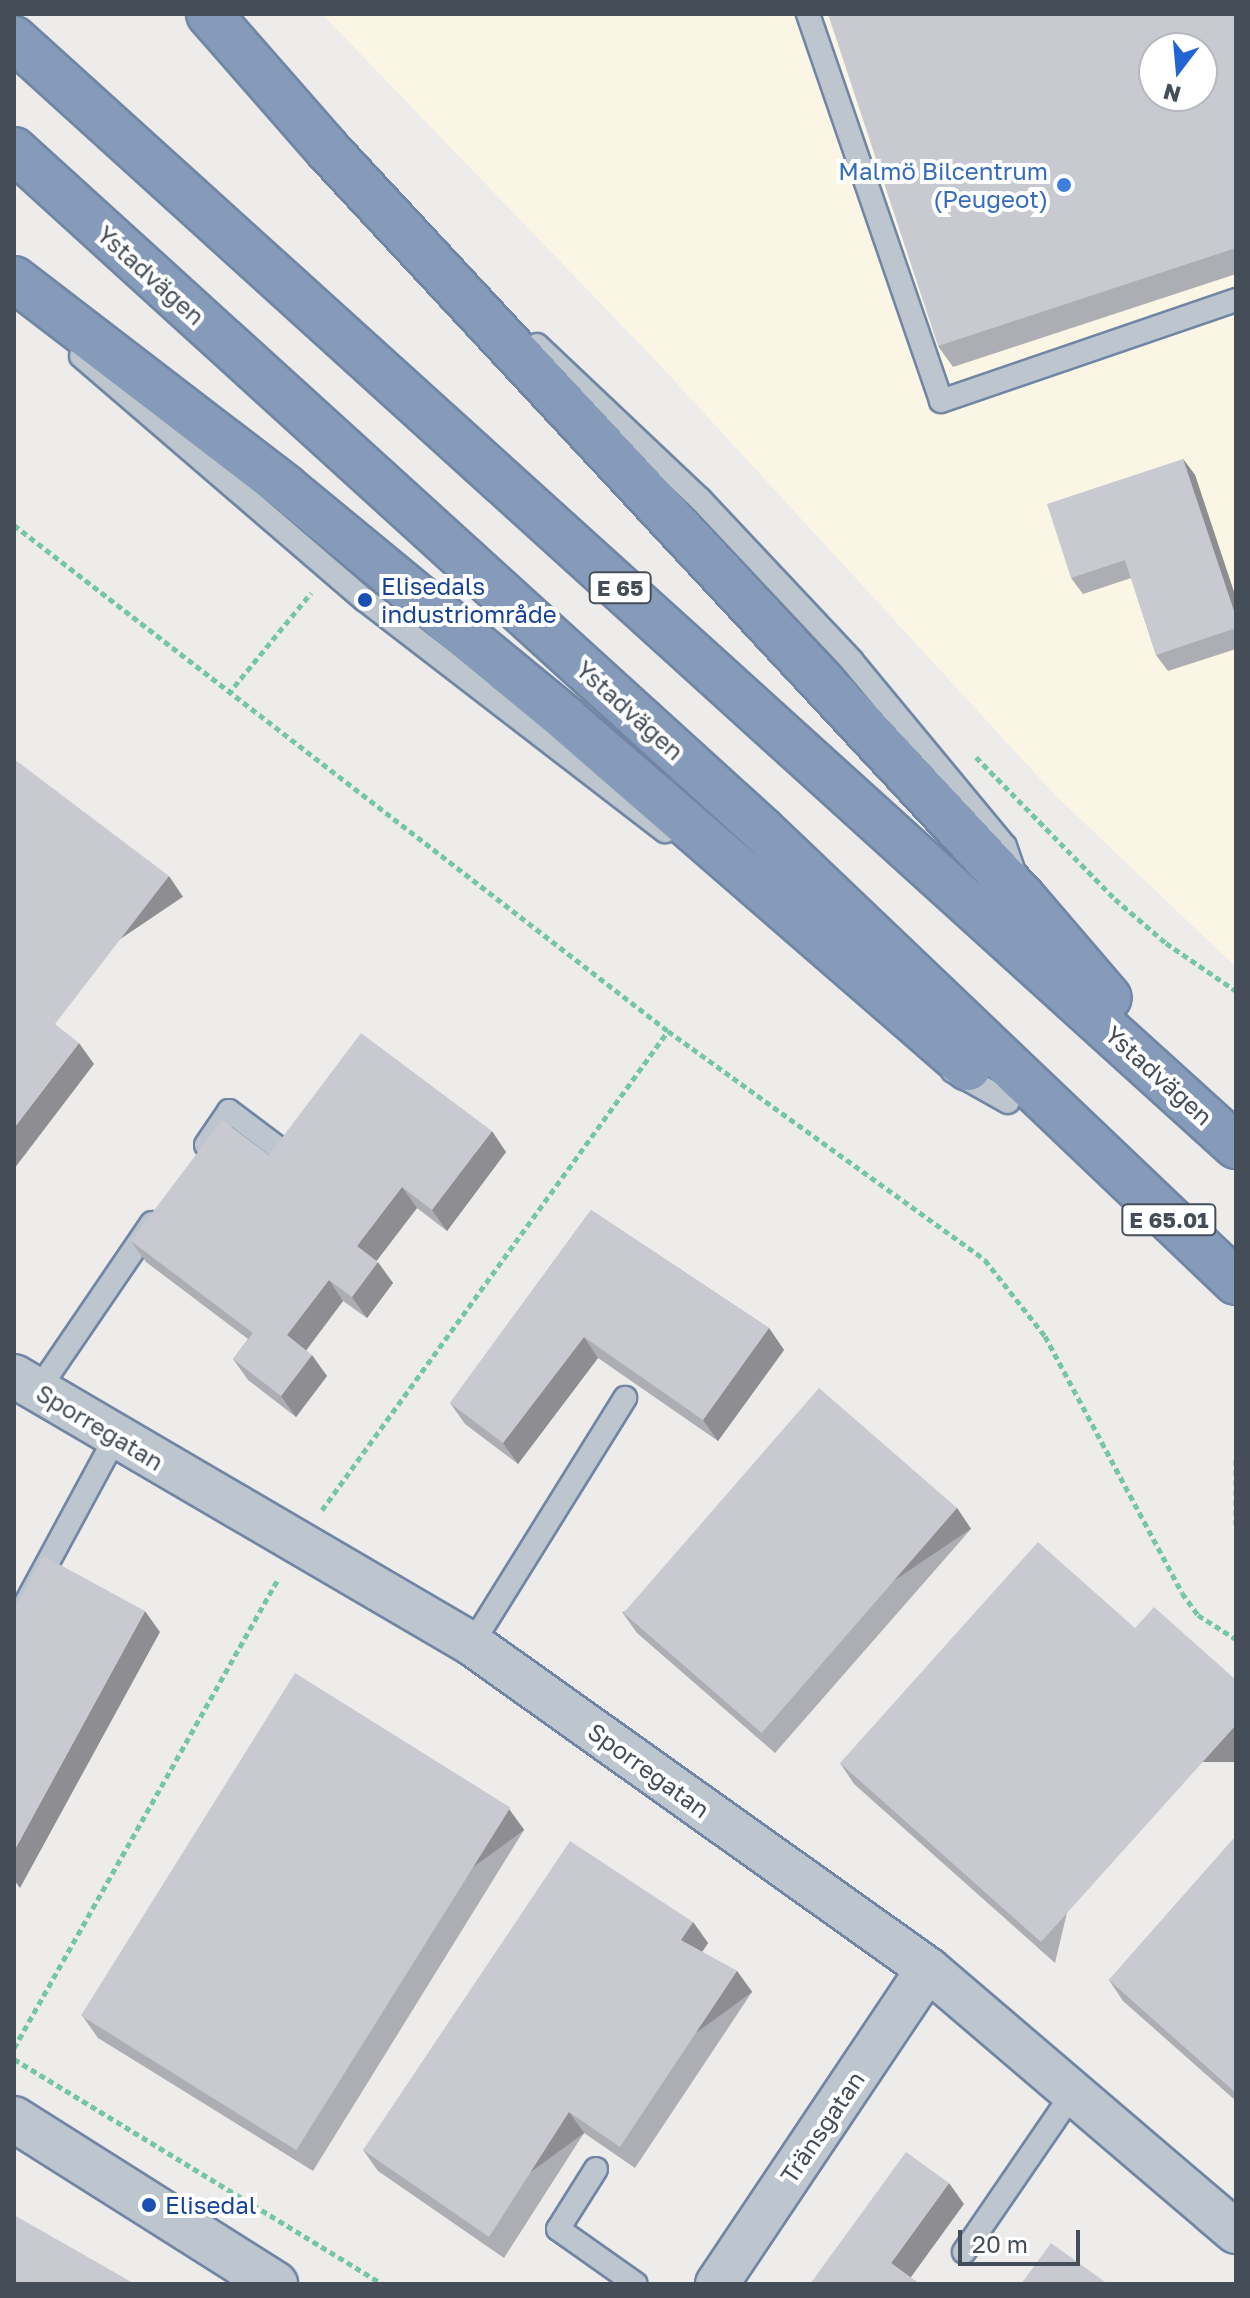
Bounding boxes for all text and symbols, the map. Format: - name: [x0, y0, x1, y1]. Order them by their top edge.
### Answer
- north arrow: [1138, 32, 1218, 112]
- text: N: [1160, 78, 1184, 109]
- place label: Malmö Bilcentrum (Peugeot): [838, 157, 1048, 213]
- marker: Malmö Bilcentrum (Peugeot): [1055, 176, 1073, 194]
- street label: Ystadvägen: [91, 219, 211, 331]
- road number: E 65: [588, 570, 652, 606]
- place label: Elisedals industriområde: [381, 572, 557, 628]
- marker: Elisedals industriområde: [356, 591, 374, 609]
- street label: Ystadvägen: [570, 654, 690, 766]
- street label: Ystadvägen: [1099, 1019, 1219, 1131]
- road number: E 65.01: [1121, 1202, 1217, 1238]
- street label: Sporregatan: [31, 1378, 169, 1476]
- street label: Sporregatan: [583, 1716, 715, 1824]
- street label: Tränsgatan: [774, 2066, 870, 2188]
- place label: Elisedal: [165, 2191, 256, 2219]
- marker: Elisedal: [140, 2196, 158, 2214]
- scale bar: [962, 2214, 1084, 2264]
- text: 20 m: [972, 2229, 1028, 2258]

